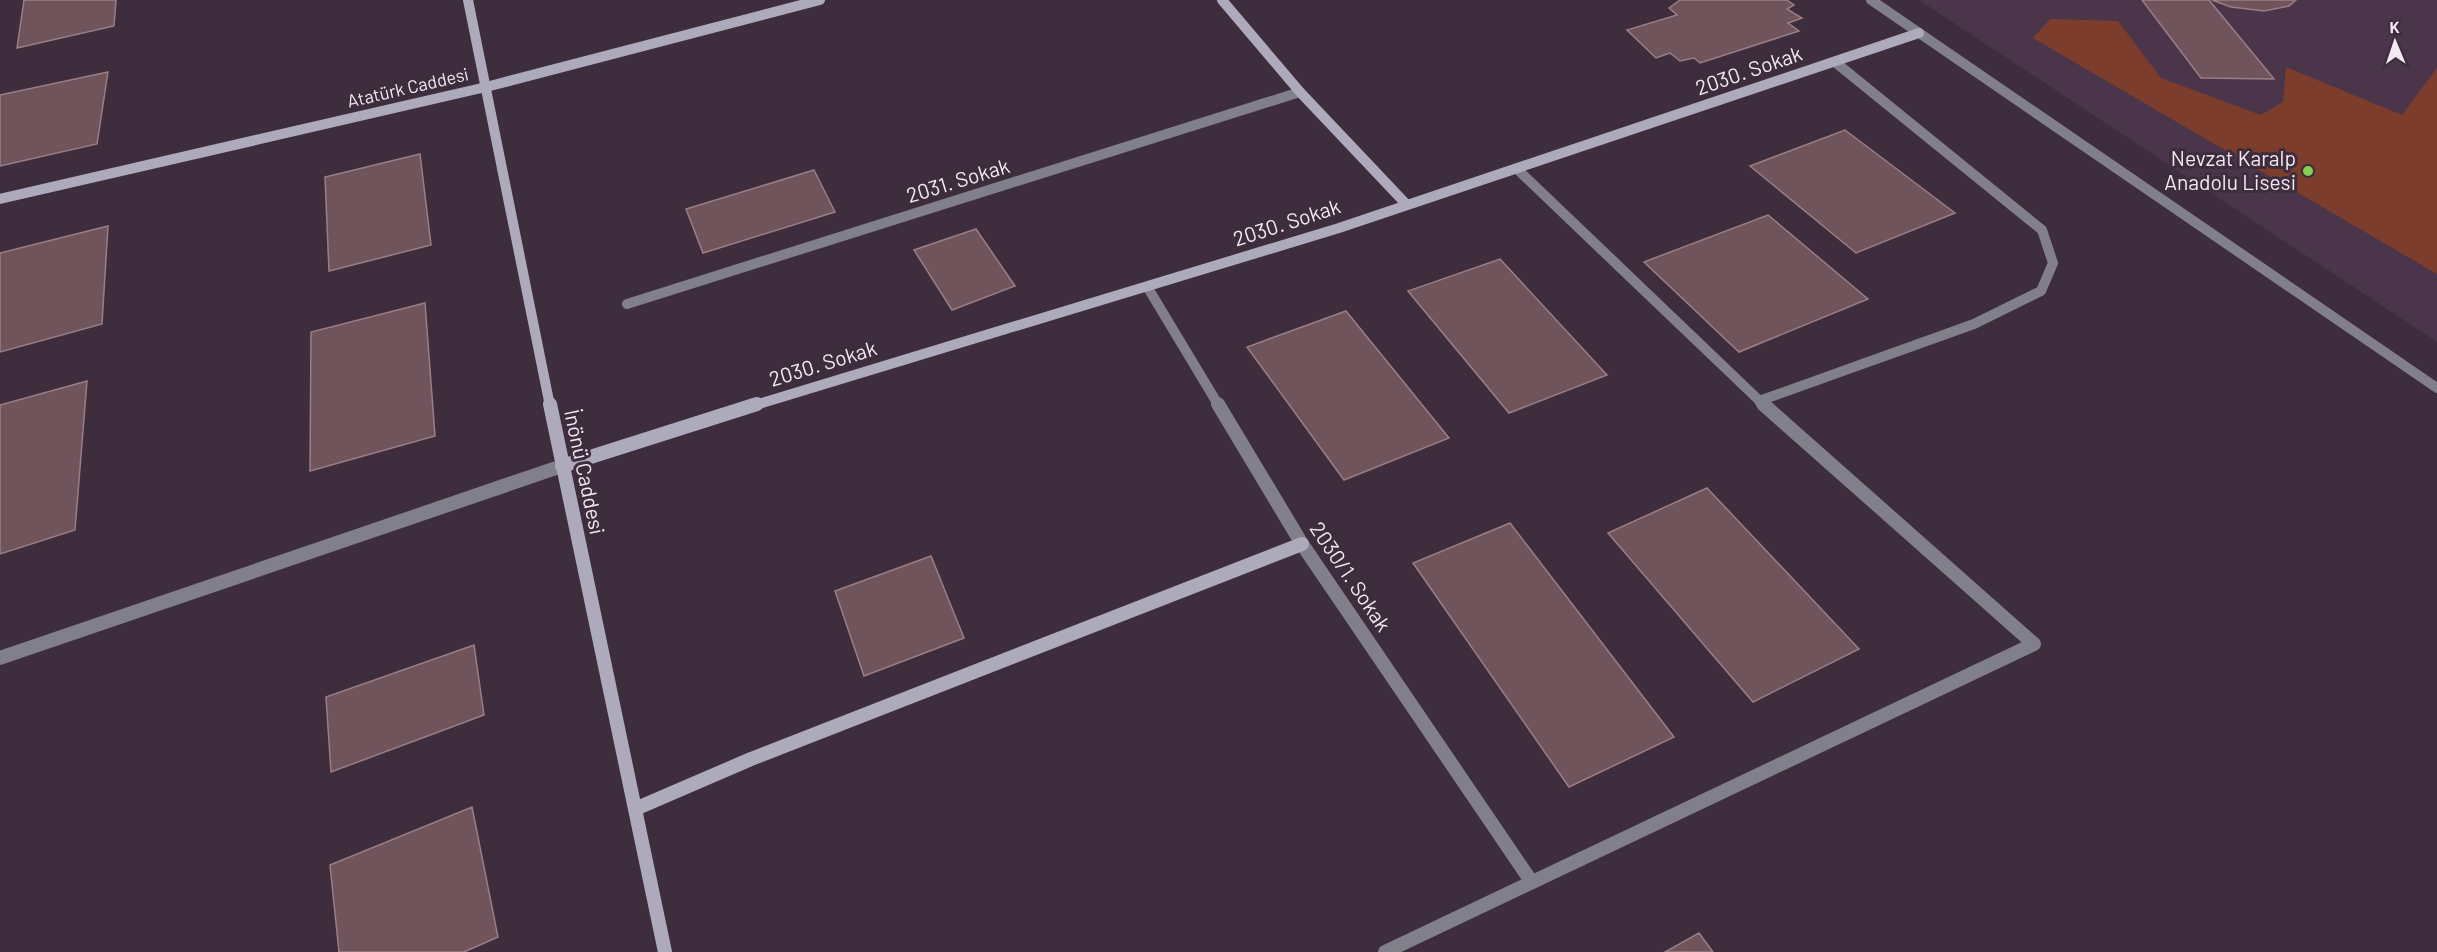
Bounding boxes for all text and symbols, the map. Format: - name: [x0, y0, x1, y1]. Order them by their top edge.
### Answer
- north arrow: [2365, 12, 2425, 72]
- text: K: [2389, 17, 2400, 36]
- street label: 2030. Sokak: [1692, 40, 1805, 99]
- street label: Atatürk Caddesi: [345, 62, 471, 112]
- place label: Nevzat Karalp Anadolu Lisesi: [2164, 145, 2296, 194]
- street label: 2031. Sokak: [903, 152, 1012, 207]
- marker: Nevzat Karalp Anadolu Lisesi: [2301, 164, 2315, 178]
- street label: 2030. Sokak: [1230, 193, 1343, 251]
- street label: 2030. Sokak: [766, 334, 879, 391]
- street label: İnönü Caddesi: [560, 407, 611, 537]
- street label: 2030/1. Sokak: [1305, 517, 1397, 636]

